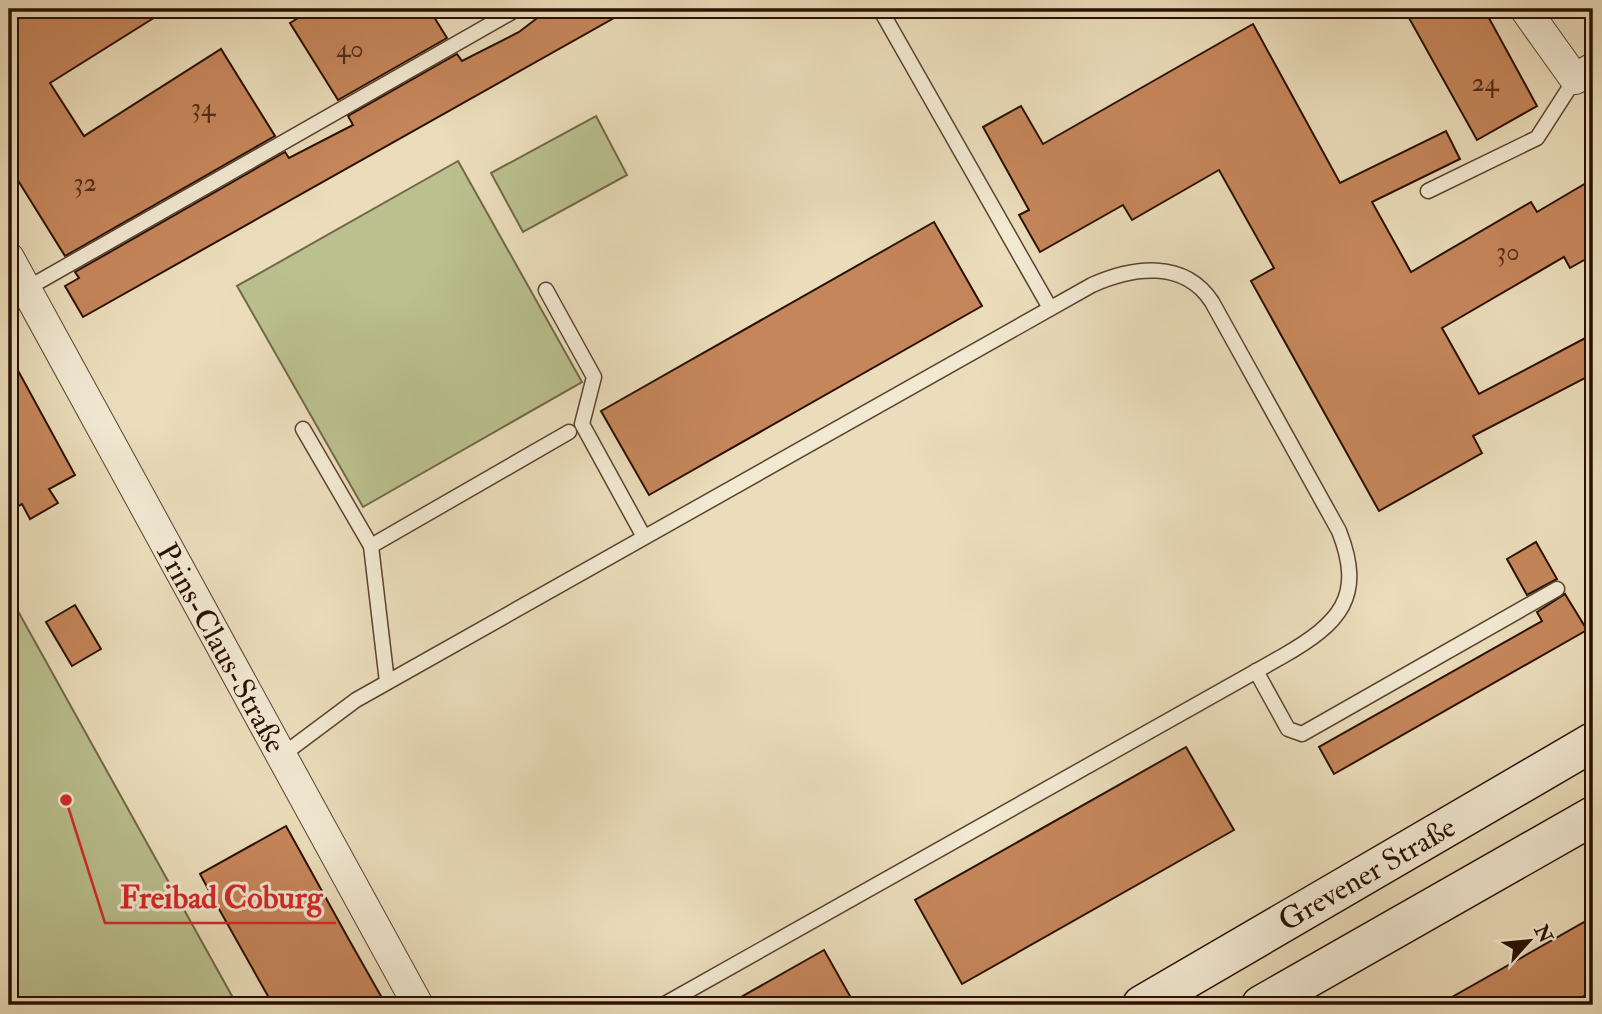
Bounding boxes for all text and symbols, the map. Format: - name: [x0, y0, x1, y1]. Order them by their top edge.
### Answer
- house number: 40: [336, 33, 364, 65]
- house number: 24: [1471, 67, 1500, 99]
- house number: 34: [191, 92, 216, 124]
- house number: 32: [73, 167, 97, 199]
- house number: 30: [1496, 236, 1520, 268]
- street label: Prins-Claus-Straße: [148, 537, 294, 759]
- street label: Grevener Straße: [1272, 808, 1462, 940]
- callout: Freibad Coburg: [105, 870, 336, 923]
- text: Freibad Coburg: [120, 878, 324, 918]
- north arrow: [1494, 906, 1564, 976]
- text: N: [1528, 920, 1558, 948]

